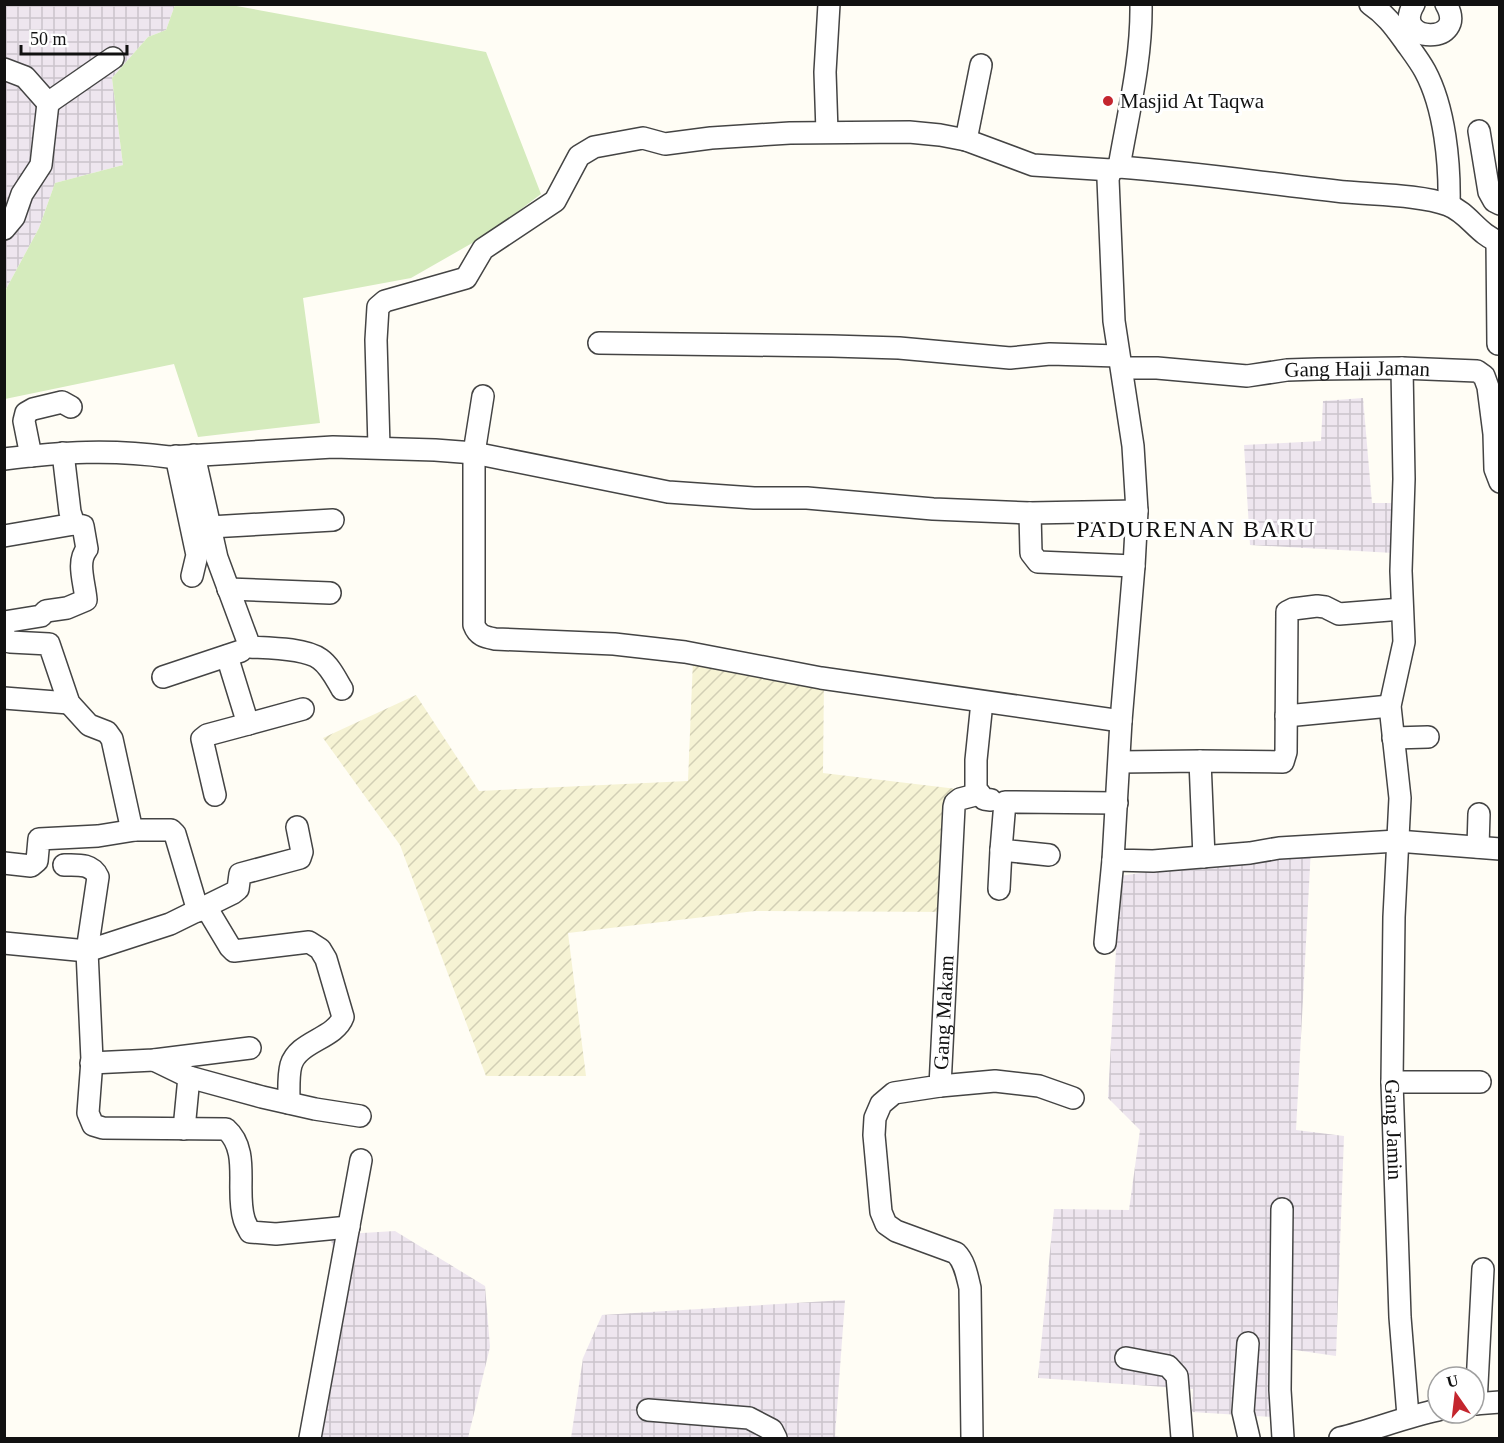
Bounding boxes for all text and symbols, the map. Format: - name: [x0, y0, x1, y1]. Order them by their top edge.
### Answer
- scale bar: [21, 18, 128, 56]
- text: 50 m: [30, 29, 67, 49]
- place label: Masjid At Taqwa: [1120, 89, 1265, 113]
- marker: Masjid At Taqwa: [1101, 94, 1115, 108]
- street label: Gang Haji Jaman: [1284, 356, 1431, 382]
- district label: PADURENAN BARU: [1076, 516, 1316, 542]
- street label: Gang Makam: [929, 955, 959, 1071]
- street label: Gang Jamin: [1380, 1079, 1407, 1181]
- north arrow: [1426, 1365, 1486, 1425]
- text: U: [1445, 1371, 1461, 1391]

